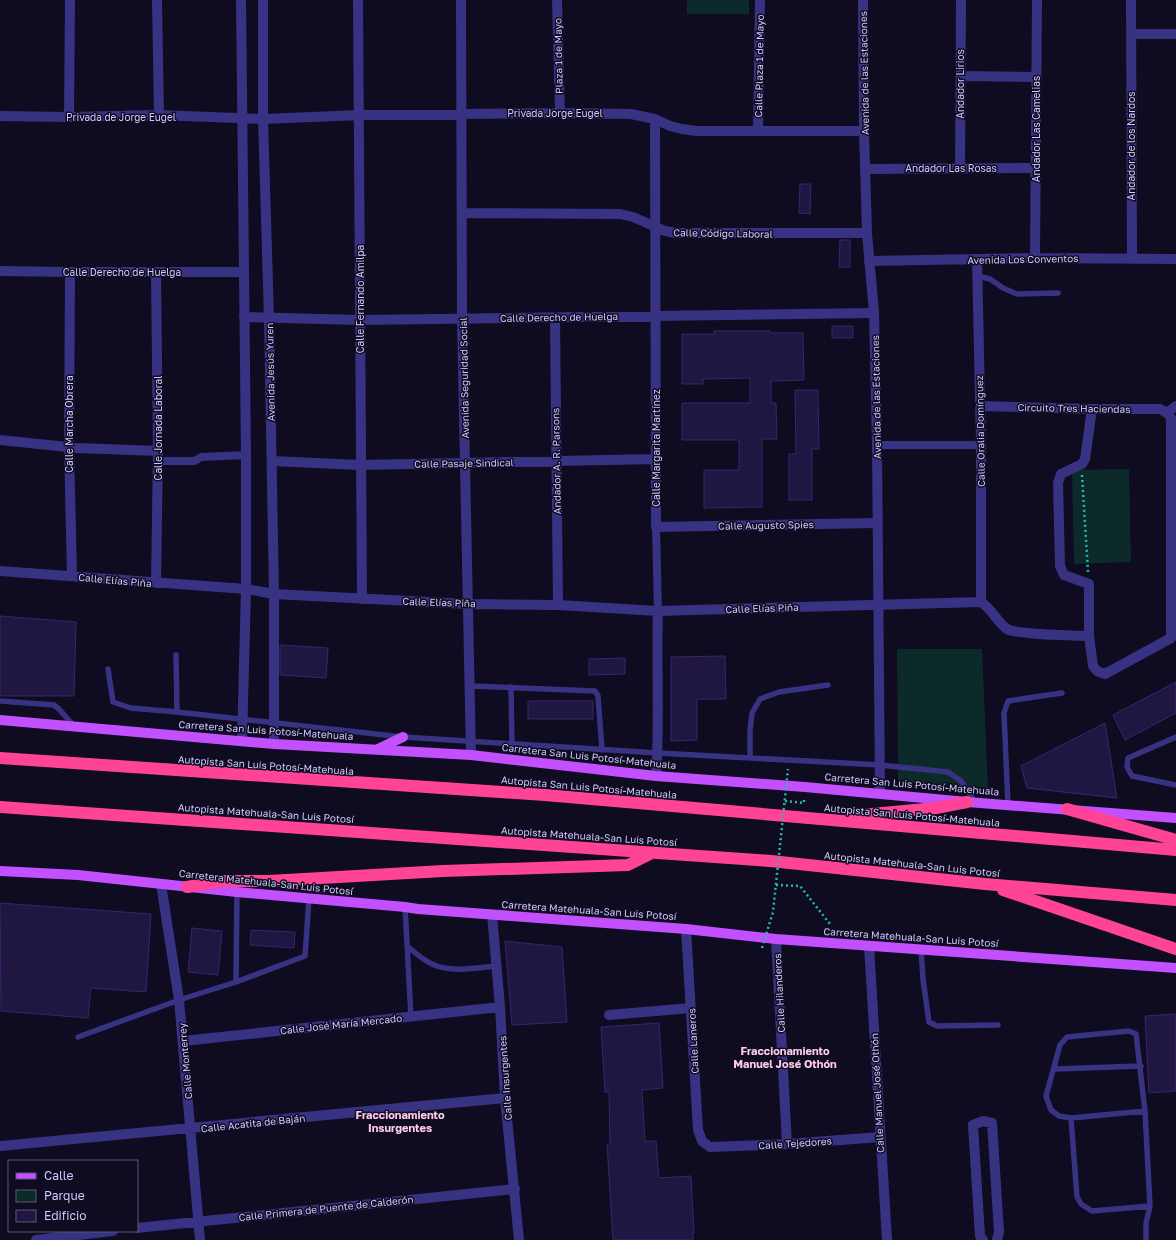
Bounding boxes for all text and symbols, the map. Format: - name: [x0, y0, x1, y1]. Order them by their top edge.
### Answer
- street label: Avenida de las Estaciones: [857, 11, 871, 135]
- street label: Calle Plaza 1 de Mayo: [752, 14, 766, 118]
- street label: Plaza 1 de Mayo: [551, 18, 565, 94]
- street label: Andador Lirios: [954, 49, 966, 119]
- street label: Andador Las Camelias: [1030, 76, 1042, 182]
- street label: Andador de los Nardos: [1125, 91, 1137, 201]
- street label: Privada Jorge Eugel: [507, 107, 603, 119]
- street label: Privada de Jorge Eugel: [66, 111, 176, 123]
- street label: Andador Las Rosas: [905, 162, 997, 174]
- street label: Calle Código Laboral: [673, 226, 773, 240]
- street label: Calle Fernando Amilpa: [354, 245, 366, 353]
- street label: Avenida Los Conventos: [967, 252, 1079, 266]
- street label: Calle Derecho de Huelga: [63, 266, 181, 278]
- street label: Calle Derecho de Huelga: [500, 310, 618, 324]
- street label: Avenida Seguridad Social: [457, 317, 471, 439]
- street label: Avenida Jesús Yuren: [263, 323, 277, 421]
- street label: Avenida de las Estaciones: [869, 335, 883, 459]
- street label: Calle Marcha Obrera: [63, 375, 75, 473]
- street label: Calle Oralia Domínguez: [973, 375, 987, 487]
- street label: Calle Jornada Laboral: [152, 376, 164, 480]
- street label: Calle Margarita Martínez: [650, 389, 662, 507]
- street label: Circuito Tres Haciendas: [1017, 401, 1131, 415]
- street label: Andador A. R. Parsons: [549, 408, 563, 514]
- street label: Calle Pasaje Sindical: [414, 456, 514, 470]
- street label: Calle Augusto Spies: [718, 518, 814, 532]
- street label: Calle Elías Piña: [78, 571, 152, 589]
- street label: Calle Elías Piña: [402, 595, 476, 609]
- street label: Calle Elías Piña: [725, 601, 799, 615]
- street label: Carretera San Luis Potosí-Matehuala: [178, 718, 354, 742]
- street label: Carretera San Luis Potosí-Matehuala: [501, 741, 677, 771]
- street label: Autopista San Luis Potosí-Matehuala: [178, 753, 354, 777]
- street label: Carretera San Luis Potosí-Matehuala: [824, 770, 1000, 798]
- street label: Autopista San Luis Potosí-Matehuala: [501, 773, 677, 801]
- street label: Autopista Matehuala-San Luis Potosí: [178, 801, 356, 825]
- street label: Autopista San Luis Potosí-Matehuala: [824, 801, 1000, 829]
- street label: Autopista Matehuala-San Luis Potosí: [501, 824, 679, 848]
- street label: Autopista Matehuala-San Luis Potosí: [824, 849, 1002, 879]
- street label: Carretera Matehuala-San Luis Potosí: [178, 867, 355, 897]
- street label: Carretera Matehuala-San Luis Potosí: [501, 898, 678, 922]
- street label: Carretera Matehuala-San Luis Potosí: [823, 925, 1000, 949]
- street label: Calle Hilanderos: [771, 953, 787, 1033]
- street label: Calle Laneros: [685, 1008, 701, 1074]
- street label: Calle José María Mercado: [279, 1012, 403, 1036]
- street label: Calle Monterrey: [176, 1022, 194, 1100]
- street label: Calle Manuel José Othón: [868, 1033, 886, 1153]
- street label: Calle Insurgentes: [496, 1035, 514, 1121]
- district label: Fraccionamiento Manuel José Othón: [733, 1044, 837, 1070]
- district label: Fraccionamiento Insurgentes: [355, 1108, 445, 1134]
- street label: Calle Acatita de Baján: [200, 1112, 306, 1134]
- street label: Calle Tejedores: [758, 1134, 832, 1152]
- legend: [8, 1160, 138, 1232]
- text: Calle: [44, 1168, 74, 1183]
- text: Parque: [44, 1188, 85, 1203]
- street label: Calle Primera de Puente de Calderón: [238, 1193, 414, 1223]
- text: Edificio: [44, 1208, 86, 1223]

